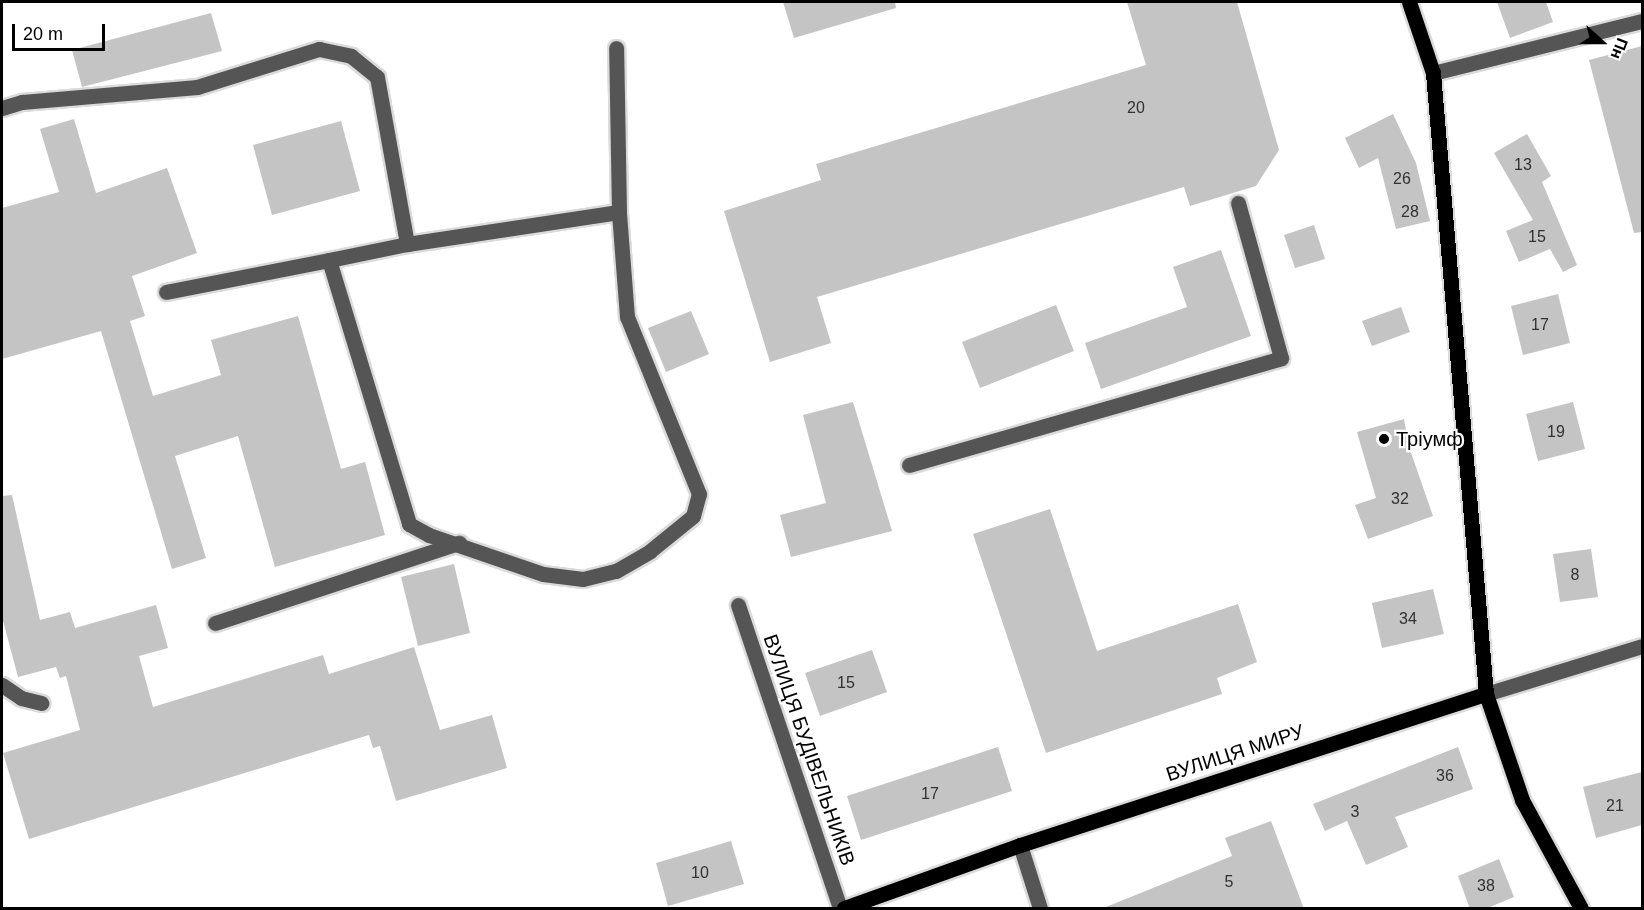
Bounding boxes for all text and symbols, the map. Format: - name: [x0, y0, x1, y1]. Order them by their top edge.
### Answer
- scale bar: [15, 12, 108, 50]
- north arrow: [1572, 12, 1632, 72]
- text: 20 m: [23, 24, 63, 44]
- text: Пн: [1608, 36, 1631, 62]
- house number: 20: [1127, 98, 1145, 118]
- house number: 13: [1514, 155, 1532, 175]
- house number: 26: [1393, 169, 1411, 189]
- house number: 28: [1401, 202, 1419, 222]
- house number: 15: [1528, 227, 1546, 247]
- house number: 17: [1531, 315, 1549, 335]
- house number: 19: [1547, 422, 1565, 442]
- place label: Тріумф: [1396, 427, 1463, 451]
- marker: Тріумф: [1377, 432, 1391, 446]
- house number: 32: [1391, 489, 1409, 509]
- house number: 8: [1571, 565, 1579, 585]
- house number: 34: [1399, 609, 1417, 629]
- street label: ВУЛИЦЯ БУДІВЕЛЬНИКІВ: [758, 631, 860, 869]
- house number: 15: [837, 673, 855, 693]
- street label: ВУЛИЦЯ МИРУ: [1163, 719, 1307, 787]
- house number: 36: [1436, 766, 1454, 786]
- house number: 17: [921, 784, 939, 804]
- house number: 21: [1606, 796, 1624, 816]
- house number: 3: [1351, 802, 1359, 822]
- house number: 10: [691, 863, 709, 883]
- house number: 5: [1225, 872, 1233, 892]
- house number: 38: [1477, 876, 1495, 896]

